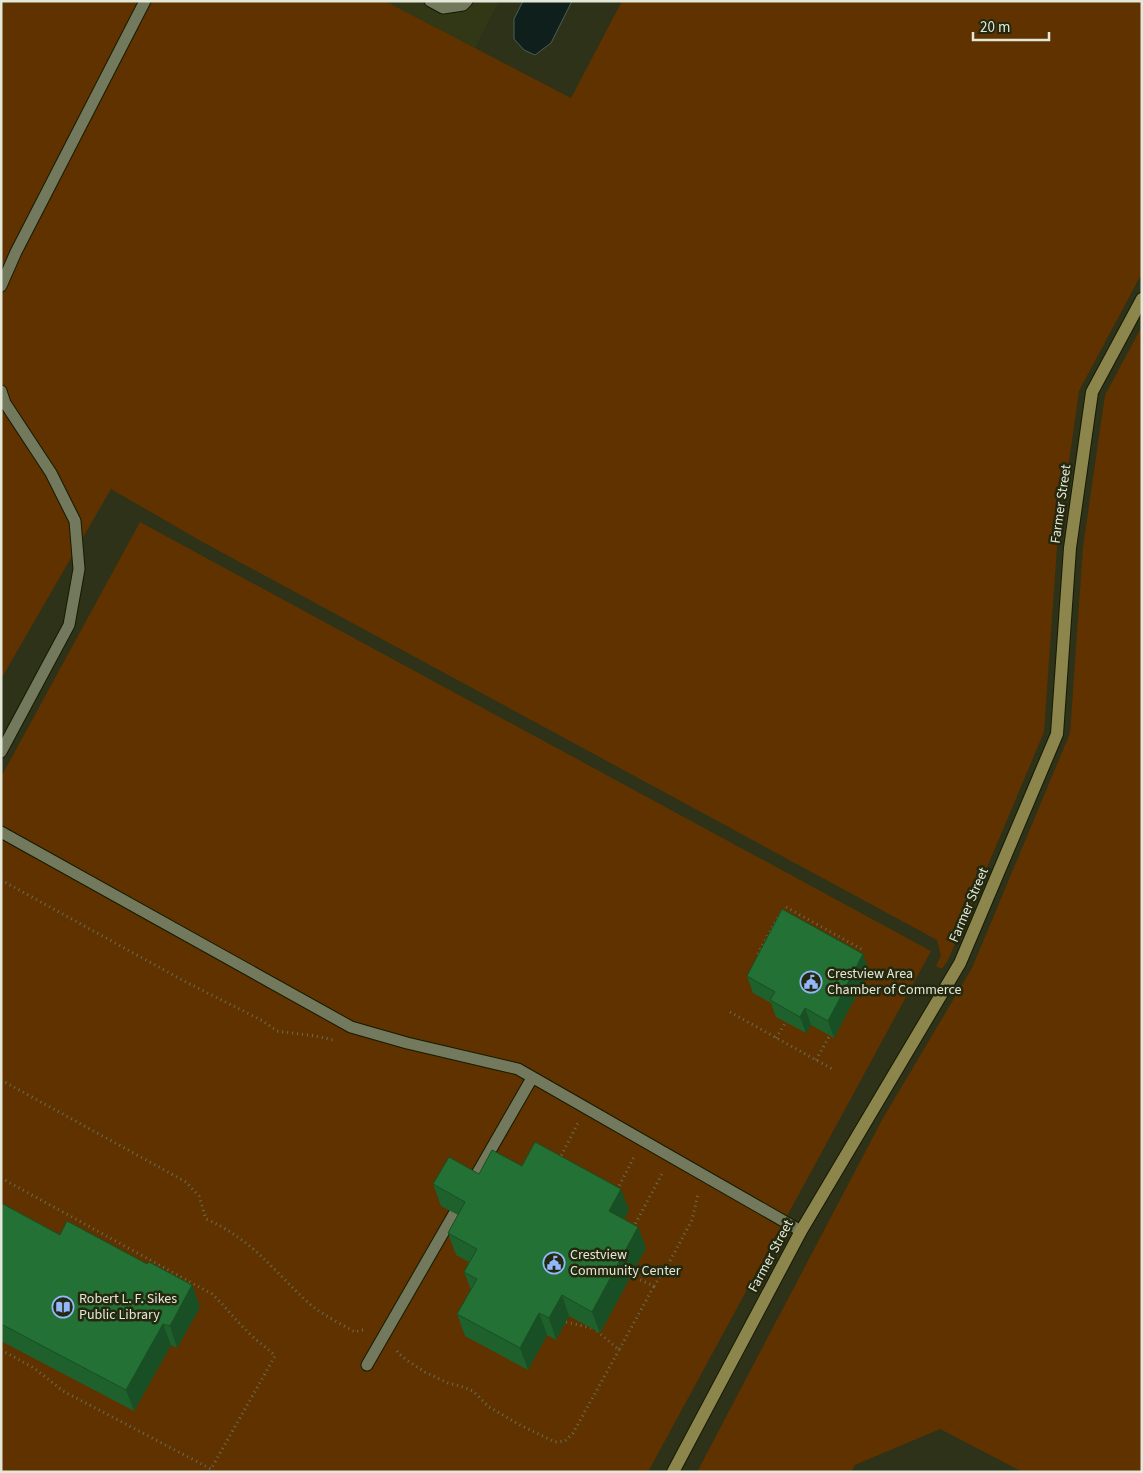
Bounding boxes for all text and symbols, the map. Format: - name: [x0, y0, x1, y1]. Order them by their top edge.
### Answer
- scale bar: [973, 10, 1049, 42]
- text: 20 m: [980, 17, 1010, 38]
- street label: Farmer Street: [1046, 463, 1076, 545]
- street label: Farmer Street: [944, 864, 994, 946]
- place label: Crestview Area Chamber of Commerce: [827, 964, 962, 1000]
- public building icon: Crestview Area Chamber of Commerce: [799, 970, 823, 994]
- street label: Farmer Street: [743, 1216, 799, 1296]
- place label: Crestview Community Center: [570, 1245, 681, 1281]
- public building icon: Crestview Community Center: [542, 1251, 566, 1275]
- place label: Robert L. F. Sikes Public Library: [79, 1289, 177, 1325]
- library icon: Robert L. F. Sikes Public Library: [51, 1295, 75, 1319]

